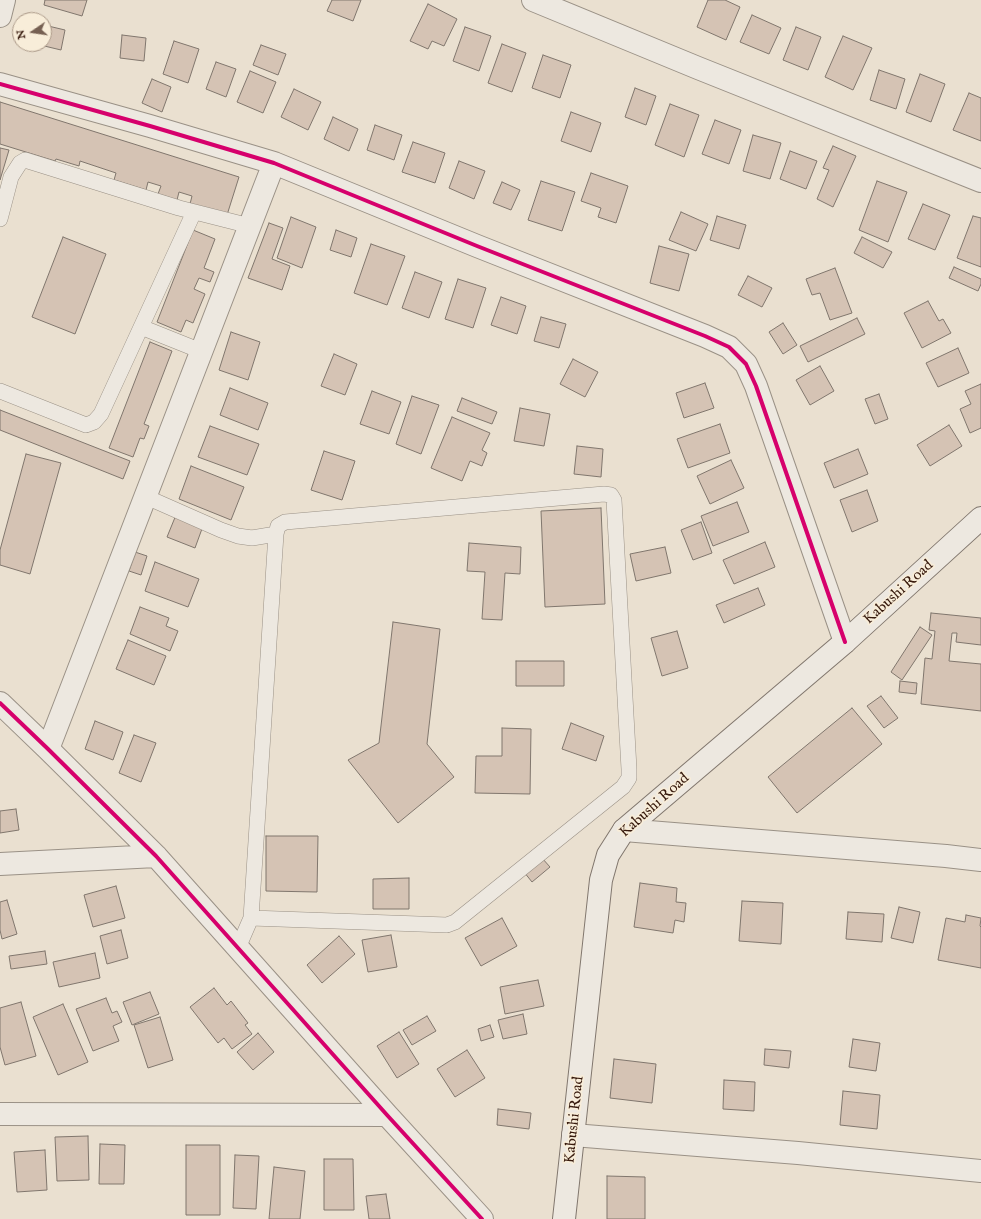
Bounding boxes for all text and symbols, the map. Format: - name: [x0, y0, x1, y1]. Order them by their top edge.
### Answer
- north arrow: [12, 12, 52, 52]
- text: N: [13, 28, 29, 41]
- street label: Kabushi Road: [860, 557, 938, 629]
- street label: Kabushi Road: [616, 770, 694, 842]
- street label: Kabushi Road: [561, 1076, 589, 1164]

